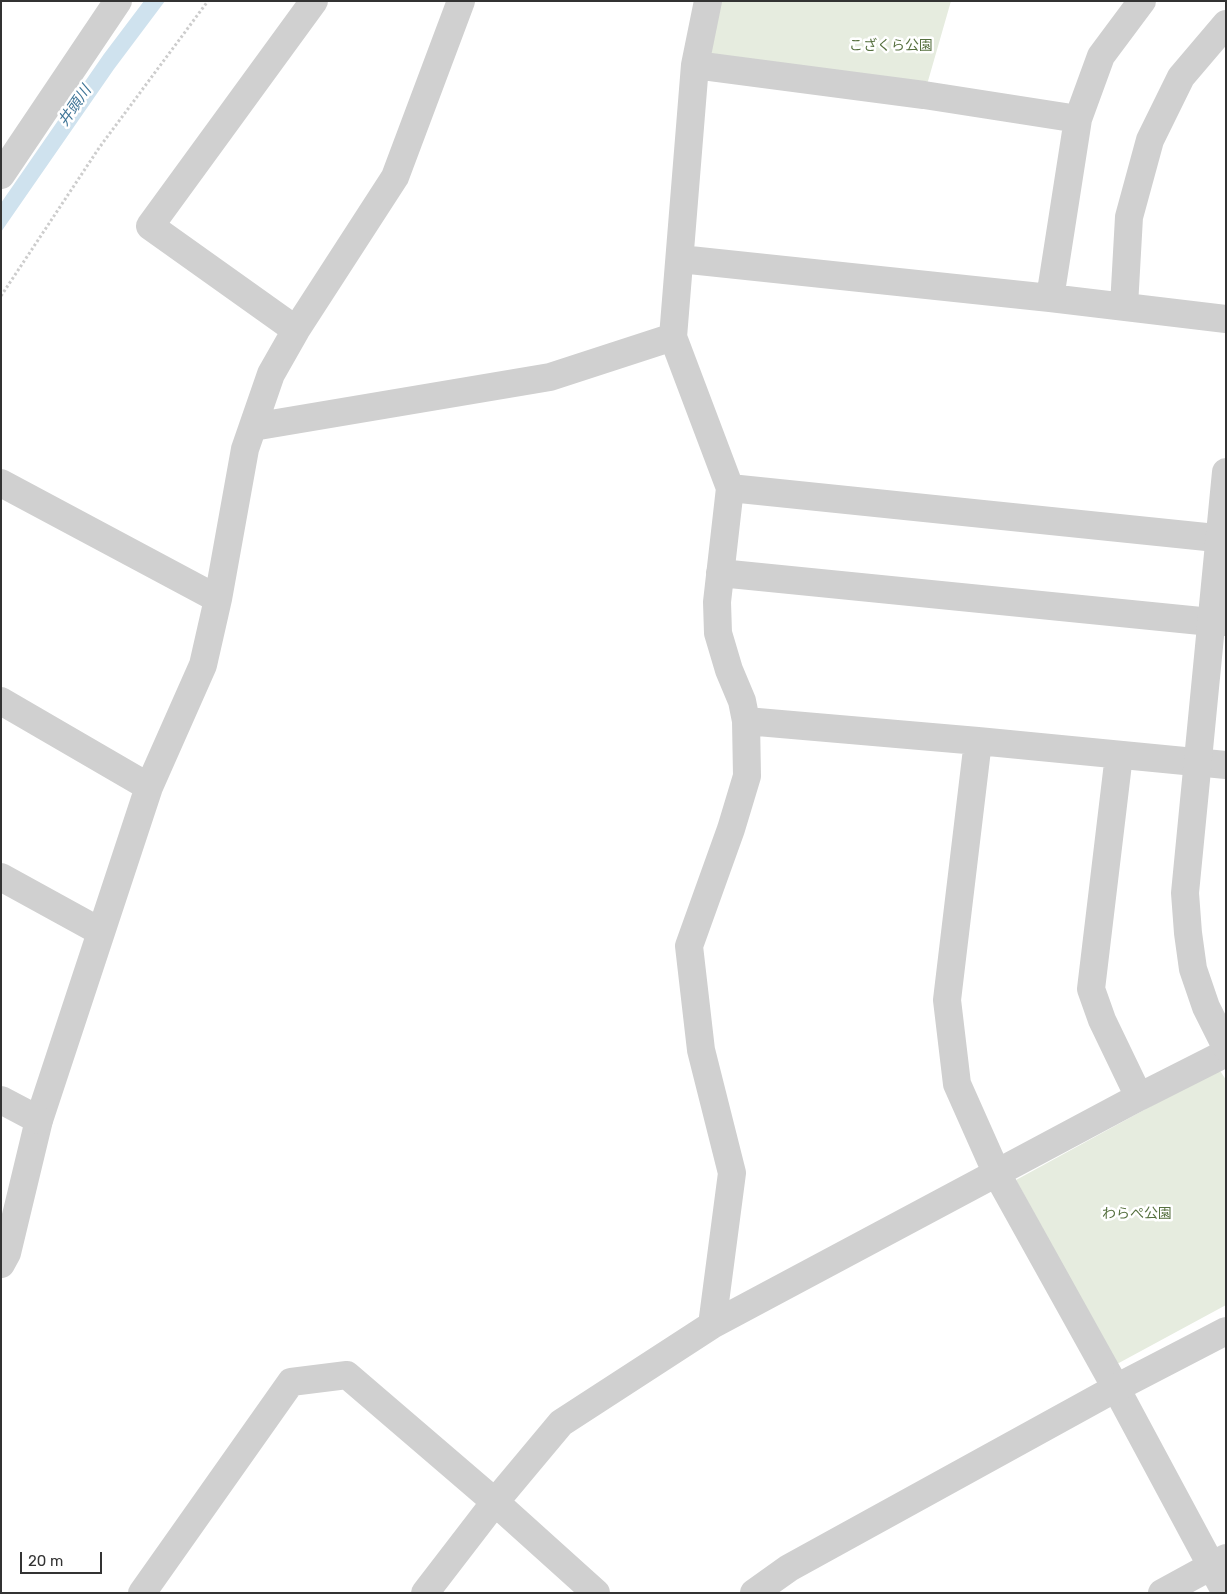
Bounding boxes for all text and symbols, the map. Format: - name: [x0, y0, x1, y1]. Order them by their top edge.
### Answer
- park label: こざくら公園: [849, 38, 933, 54]
- water label: 井頭川: [55, 82, 95, 130]
- park label: わらぺ公園: [1102, 1206, 1172, 1222]
- scale bar: [22, 1542, 105, 1574]
- text: 20 m: [28, 1552, 63, 1570]

